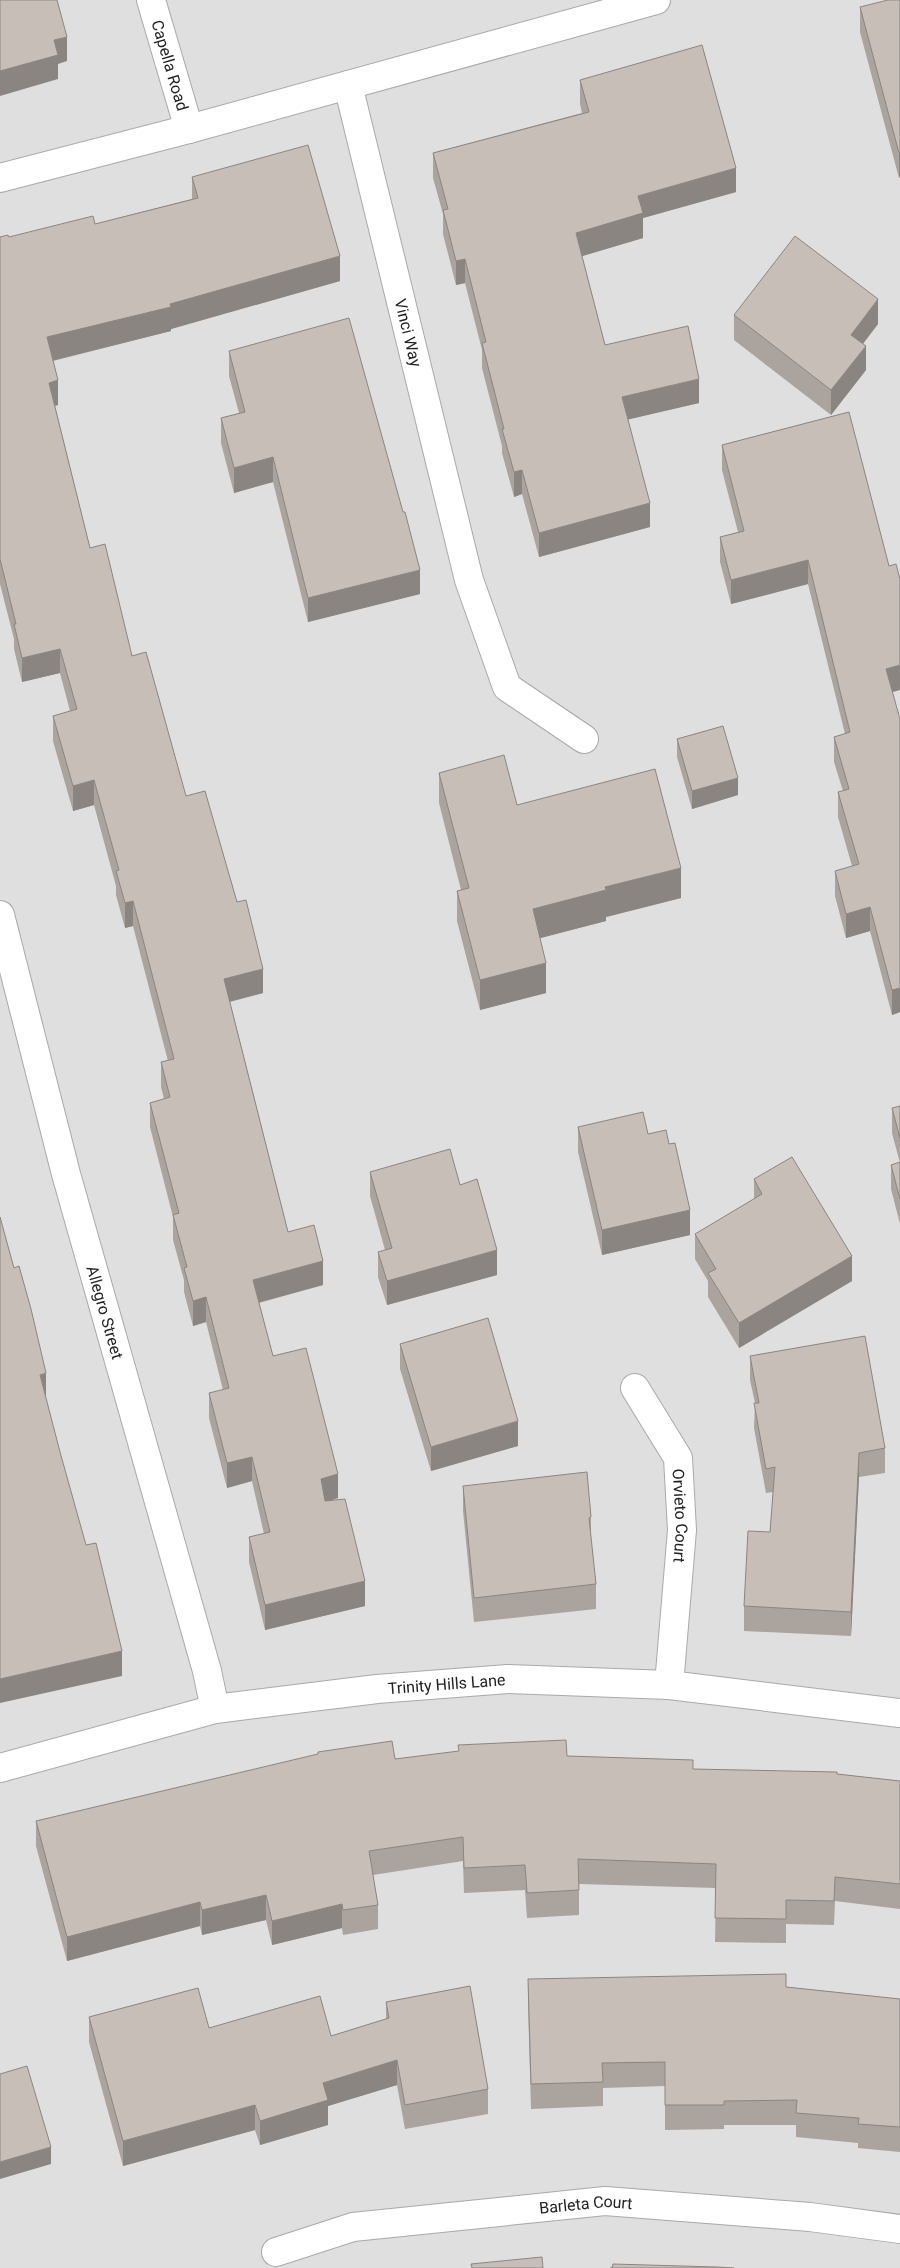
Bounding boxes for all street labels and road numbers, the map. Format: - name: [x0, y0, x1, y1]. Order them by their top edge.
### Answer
- street label: Capella Road: [147, 18, 192, 113]
- street label: Vinci Way: [391, 297, 426, 369]
- street label: Allegro Street: [82, 1264, 127, 1361]
- street label: Orvieto Court: [669, 1468, 691, 1564]
- street label: Trinity Hills Lane: [387, 1670, 506, 1698]
- street label: Barleta Court: [538, 2192, 633, 2218]

